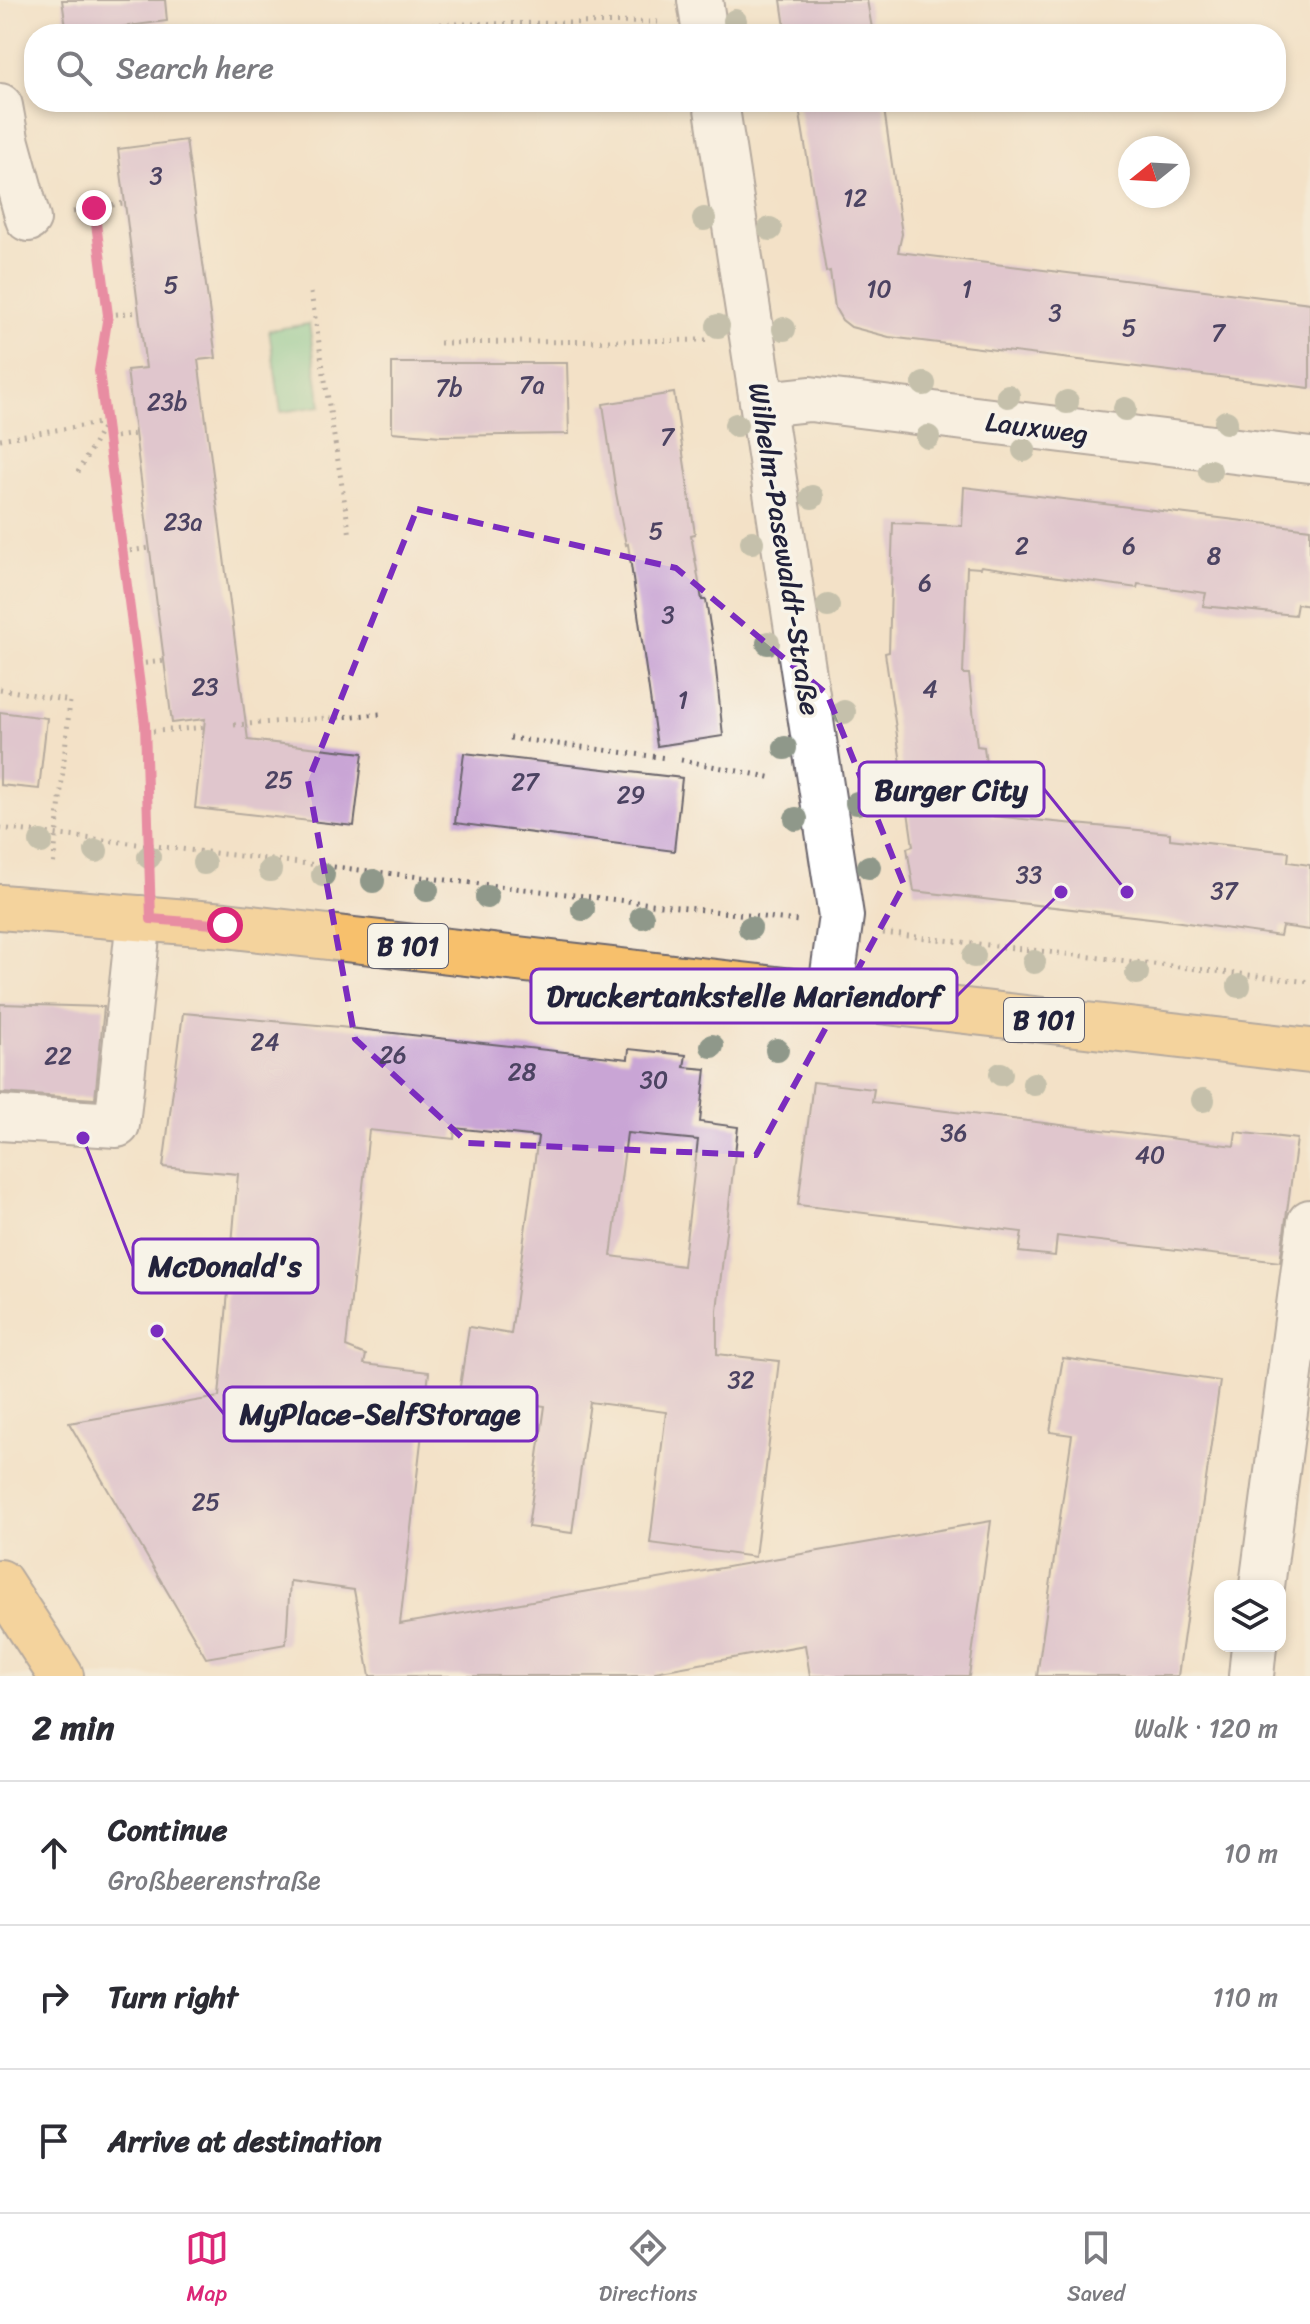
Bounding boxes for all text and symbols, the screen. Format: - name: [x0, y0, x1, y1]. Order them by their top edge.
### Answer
- search box: [24, 24, 1286, 112]
- text: Search here: [116, 41, 274, 95]
- icon: search: [52, 46, 96, 90]
- north arrow: [1118, 136, 1190, 208]
- house number: 3: [149, 155, 163, 197]
- house number: 12: [843, 177, 867, 219]
- route end: [76, 190, 112, 226]
- house number: 5: [164, 264, 178, 306]
- house number: 10: [866, 268, 892, 310]
- house number: 1: [962, 268, 972, 310]
- house number: 3: [1048, 292, 1062, 334]
- house number: 5: [1122, 307, 1136, 349]
- house number: 7: [1211, 312, 1226, 354]
- house number: 7a: [519, 364, 545, 406]
- house number: 7b: [436, 367, 462, 409]
- street label: Wilhelm-Pasewaldt-Straße: [734, 379, 835, 719]
- house number: 23b: [147, 381, 187, 423]
- street label: Lauxweg: [983, 397, 1091, 458]
- house number: 7: [660, 416, 675, 458]
- house number: 23a: [163, 501, 203, 543]
- house number: 5: [649, 510, 663, 552]
- house number: 2: [1015, 525, 1029, 567]
- house number: 6: [1122, 525, 1136, 567]
- house number: 8: [1207, 535, 1221, 577]
- house number: 6: [918, 562, 932, 604]
- house number: 3: [661, 594, 675, 636]
- house number: 23: [191, 666, 219, 708]
- house number: 4: [923, 668, 938, 710]
- house number: 1: [678, 679, 688, 721]
- house number: 25: [265, 759, 293, 801]
- house number: 27: [511, 761, 540, 803]
- callout: Burger City: [859, 762, 1044, 816]
- text: Burger City: [874, 763, 1029, 817]
- house number: 29: [617, 774, 645, 816]
- house number: 33: [1016, 854, 1042, 896]
- house number: 37: [1211, 870, 1239, 912]
- route start: [207, 907, 243, 943]
- road number: B 101: [368, 924, 448, 968]
- callout: Druckertankstelle Mariendorf: [531, 969, 957, 1023]
- text: Druckertankstelle Mariendorf: [547, 969, 946, 1023]
- road number: B 101: [1004, 998, 1084, 1042]
- house number: 24: [251, 1021, 279, 1063]
- house number: 26: [379, 1034, 407, 1076]
- house number: 22: [44, 1035, 72, 1077]
- house number: 28: [508, 1051, 536, 1093]
- house number: 30: [640, 1059, 668, 1101]
- house number: 36: [941, 1112, 967, 1154]
- house number: 40: [1135, 1134, 1165, 1176]
- callout: McDonald's: [133, 1239, 318, 1293]
- text: McDonald's: [147, 1239, 303, 1293]
- house number: 32: [727, 1359, 755, 1401]
- callout: MyPlace-SelfStorage: [224, 1387, 537, 1441]
- text: MyPlace-SelfStorage: [239, 1387, 521, 1441]
- house number: 25: [192, 1481, 220, 1523]
- map controls: [1214, 1580, 1286, 1652]
- button: layers: [1214, 1580, 1286, 1652]
- text: 2 min: [32, 1698, 114, 1758]
- text: Walk · 120 m: [1134, 1705, 1278, 1751]
- text: Continue: [108, 1803, 227, 1857]
- text: 10 m: [1224, 1830, 1278, 1876]
- icon: ahead: [32, 1831, 76, 1875]
- text: Großbeerenstraße: [108, 1857, 320, 1903]
- text: Turn right: [108, 1970, 238, 2024]
- text: 110 m: [1213, 1974, 1278, 2020]
- icon: right: [32, 1975, 76, 2019]
- text: Arrive at destination: [108, 2114, 382, 2168]
- icon: arrive: [32, 2119, 76, 2163]
- tab: Map: [185, 2226, 229, 2313]
- tab: Directions: [599, 2226, 697, 2313]
- tab: Saved: [1067, 2226, 1125, 2313]

